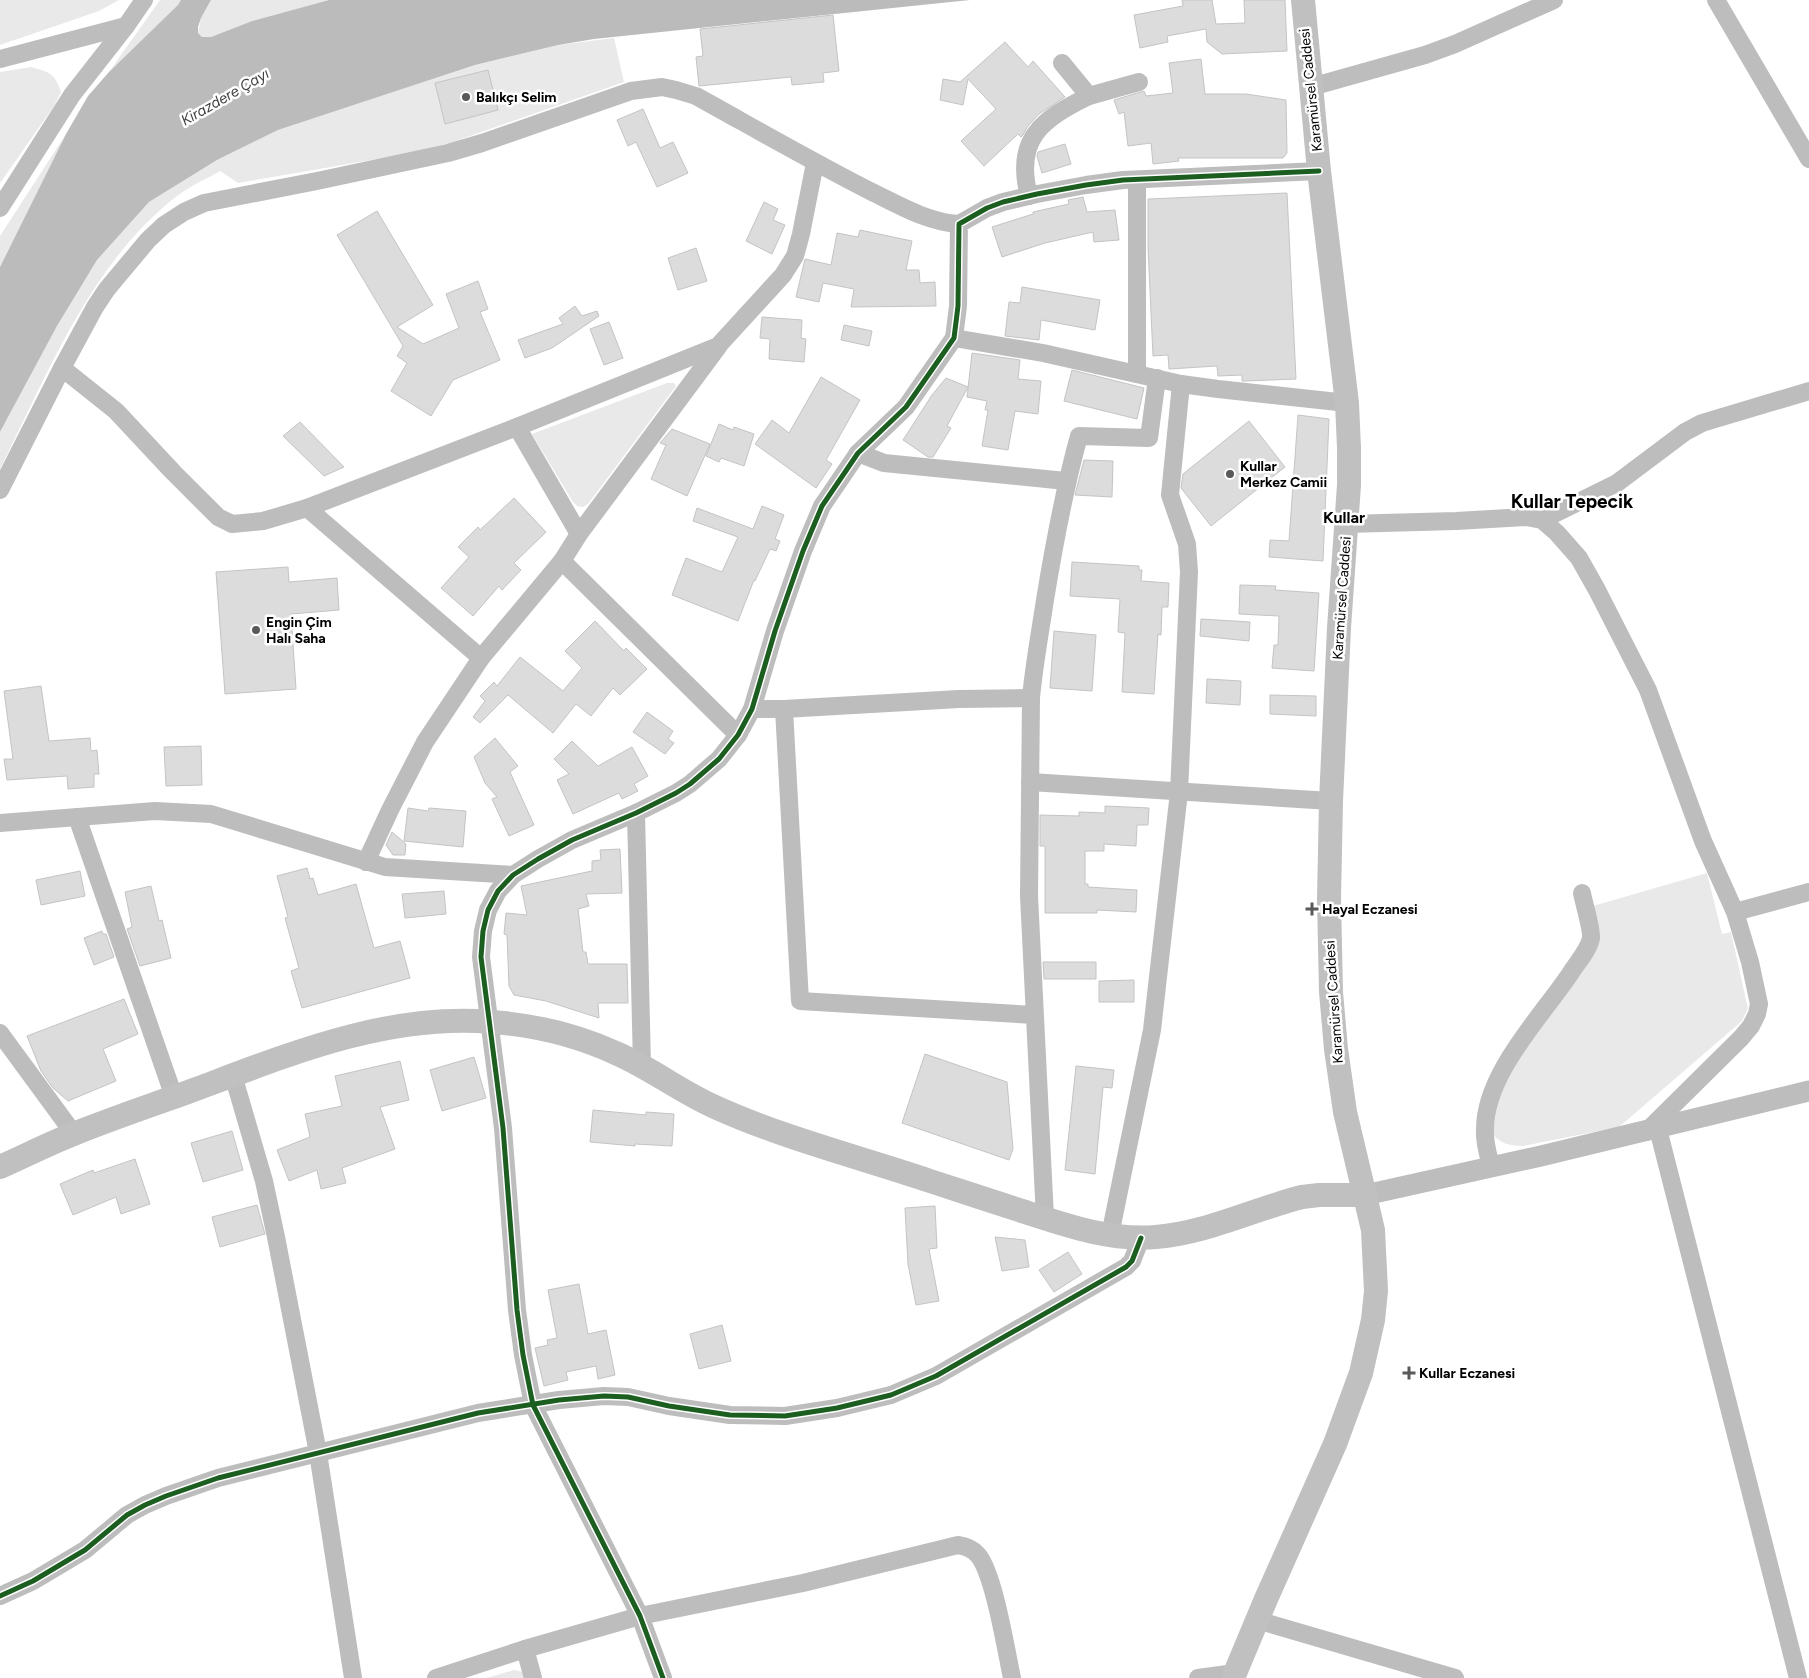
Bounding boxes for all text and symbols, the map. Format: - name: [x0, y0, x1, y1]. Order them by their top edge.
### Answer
- street label: Karamürsel Caddesi: [1296, 28, 1326, 152]
- water label: Kirazdere Çayı: [178, 64, 272, 130]
- place label: Balıkçı Selim: [476, 89, 557, 106]
- marker: Balıkçı Selim: [460, 91, 472, 103]
- place label: Kullar Merkez Camii: [1240, 458, 1327, 491]
- marker: Kullar Merkez Camii: [1224, 468, 1236, 480]
- district label: Kullar Tepecik: [1511, 490, 1634, 513]
- district label: Kullar: [1323, 508, 1365, 527]
- street label: Karamürsel Caddesi: [1329, 536, 1355, 660]
- place label: Engin Çim Halı Saha: [266, 614, 332, 647]
- marker: Engin Çim Halı Saha: [250, 624, 262, 636]
- place label: Hayal Eczanesi: [1322, 901, 1418, 918]
- marker: Hayal Eczanesi: [1306, 903, 1318, 915]
- street label: Karamürsel Caddesi: [1321, 940, 1347, 1064]
- place label: Kullar Eczanesi: [1419, 1365, 1515, 1382]
- marker: Kullar Eczanesi: [1403, 1367, 1415, 1379]

